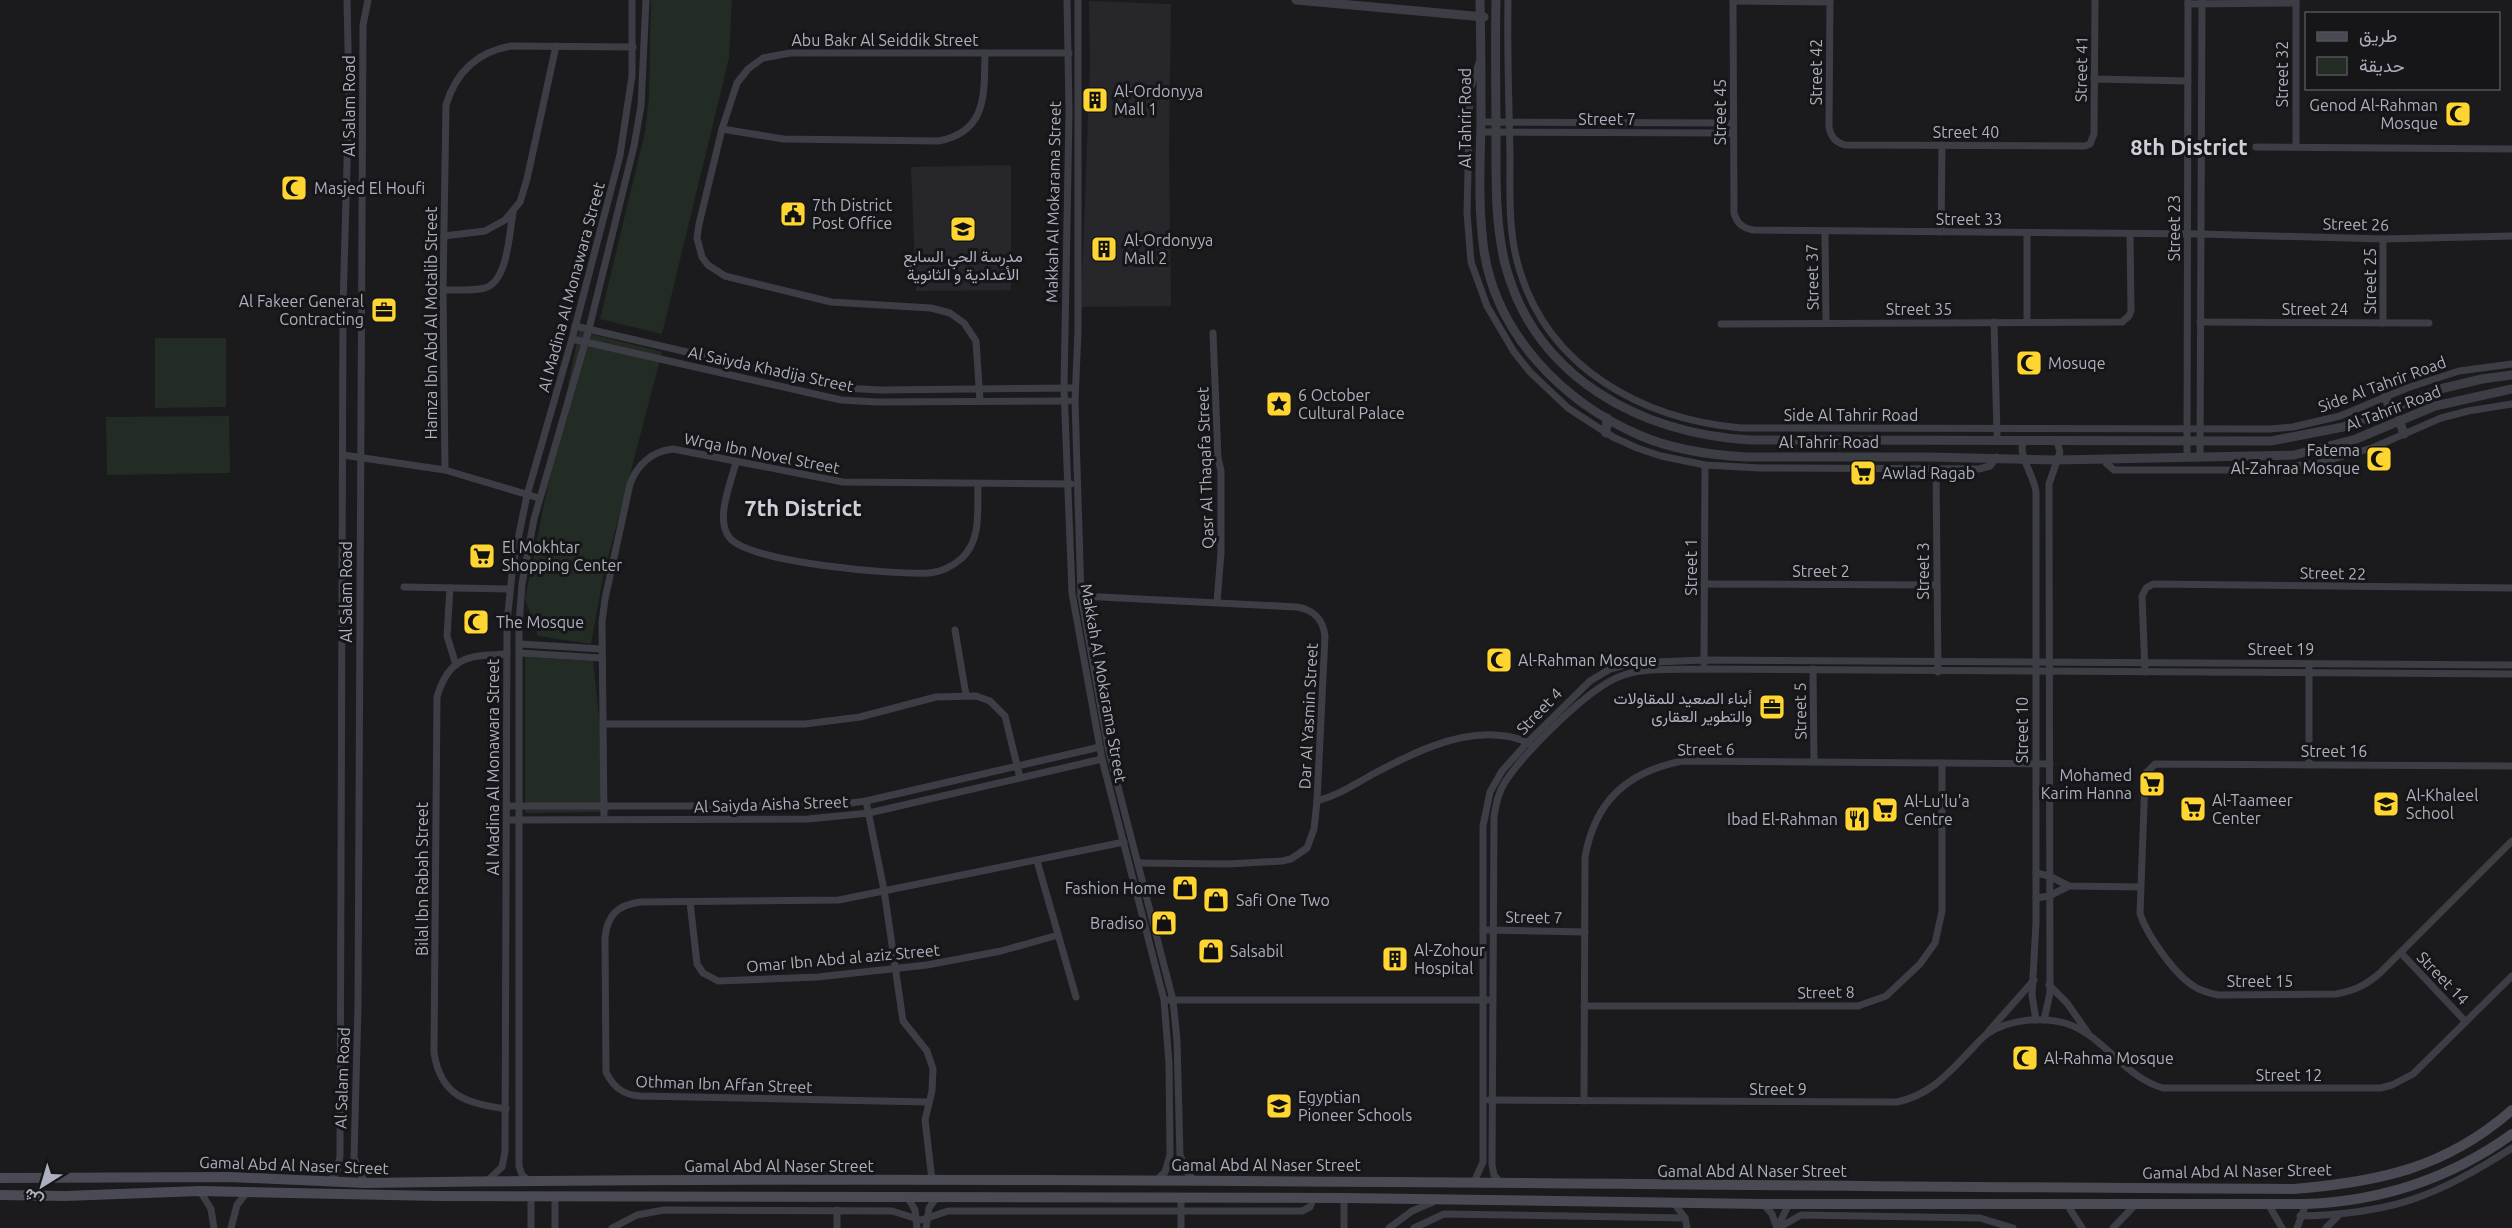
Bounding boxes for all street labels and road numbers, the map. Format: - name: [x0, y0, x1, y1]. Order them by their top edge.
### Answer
- street label: Abu Bakr Al Seiddik Street: [791, 31, 979, 49]
- street label: Street 41: [2071, 36, 2091, 102]
- street label: Street 42: [1807, 39, 1825, 105]
- street label: Street 32: [2273, 41, 2291, 107]
- street label: Al Salam Road: [340, 55, 358, 157]
- street label: Al Tahrir Road: [1456, 68, 1474, 168]
- street label: Street 45: [1711, 79, 1729, 145]
- street label: Makkah Al Mokarama Street: [1042, 100, 1064, 303]
- street label: Street 7: [1578, 110, 1636, 128]
- street label: Street 40: [1933, 123, 1999, 141]
- street label: Al Madina Al Monawara Street: [534, 179, 608, 394]
- street label: Street 23: [2165, 195, 2183, 261]
- street label: Hamza Ibn Abd Al Motalib Street: [422, 206, 440, 440]
- street label: Street 33: [1936, 210, 2002, 228]
- street label: Street 26: [2323, 214, 2389, 234]
- street label: Street 37: [1802, 244, 1822, 310]
- street label: Street 25: [2361, 248, 2379, 314]
- street label: Street 35: [1886, 300, 1952, 318]
- street label: Street 24: [2282, 300, 2348, 318]
- street label: Al Saiyda Khadija Street: [687, 343, 856, 395]
- street label: Side Al Tahrir Road: [2315, 352, 2449, 416]
- street label: Al Tahrir Road: [2343, 381, 2443, 435]
- street label: Qasr Al Thaqafa Street: [1193, 386, 1217, 549]
- street label: Side Al Tahrir Road: [1784, 406, 1918, 424]
- street label: Wrqa Ibn Novel Street: [683, 429, 842, 477]
- street label: Al Tahrir Road: [1779, 433, 1879, 451]
- street label: Street 1: [1682, 538, 1700, 596]
- street label: Al Salam Road: [337, 541, 355, 643]
- street label: Street 3: [1914, 542, 1932, 600]
- street label: Street 2: [1792, 562, 1850, 580]
- street label: Street 22: [2300, 563, 2366, 583]
- street label: Makkah Al Mokarama Street: [1078, 582, 1131, 785]
- street label: Street 19: [2248, 640, 2314, 658]
- street label: Dar Al Yasmin Street: [1295, 642, 1321, 790]
- street label: Al Madina Al Monawara Street: [484, 658, 502, 875]
- street label: Street 5: [1791, 682, 1809, 740]
- street label: Street 4: [1513, 684, 1565, 738]
- street label: Street 10: [2013, 697, 2031, 763]
- street label: Street 6: [1677, 740, 1735, 758]
- street label: Street 16: [2301, 742, 2367, 760]
- street label: Al Saiyda Aisha Street: [693, 792, 849, 816]
- street label: Bilal Ibn Rabah Street: [413, 801, 431, 956]
- street label: Street 7: [1505, 908, 1563, 926]
- street label: Omar Ibn Abd al aziz Street: [745, 940, 941, 975]
- street label: Street 14: [2413, 948, 2473, 1008]
- street label: Street 15: [2227, 972, 2293, 990]
- street label: Street 8: [1797, 983, 1855, 1001]
- street label: Al Salam Road: [331, 1027, 353, 1129]
- street label: Street 12: [2256, 1066, 2322, 1084]
- street label: Othman Ibn Affan Street: [635, 1072, 814, 1096]
- street label: Street 9: [1749, 1080, 1807, 1098]
- street label: Gamal Abd Al Naser Street: [199, 1153, 390, 1177]
- street label: Gamal Abd Al Naser Street: [1171, 1156, 1361, 1174]
- street label: Gamal Abd Al Naser Street: [684, 1157, 874, 1175]
- street label: Gamal Abd Al Naser Street: [2142, 1160, 2333, 1182]
- street label: Gamal Abd Al Naser Street: [1657, 1162, 1847, 1180]

